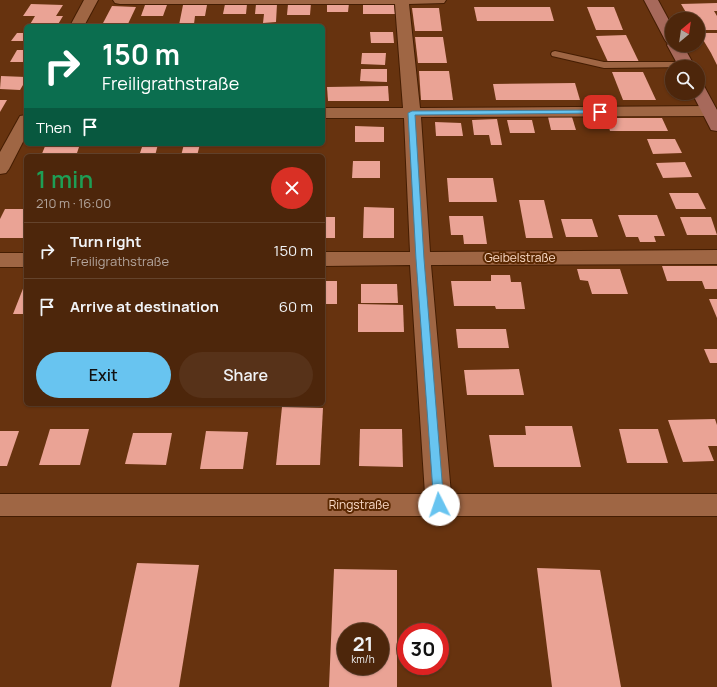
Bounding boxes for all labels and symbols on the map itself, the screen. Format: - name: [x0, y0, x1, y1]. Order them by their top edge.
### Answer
- north arrow: [665, 12, 705, 52]
- pin: [583, 95, 617, 129]
- street label: Geibelstraße: [484, 249, 556, 266]
- position arrow: [418, 484, 460, 526]
- street label: Ringstraße: [329, 496, 389, 513]
- speed limit sign: 30: [397, 623, 449, 675]

